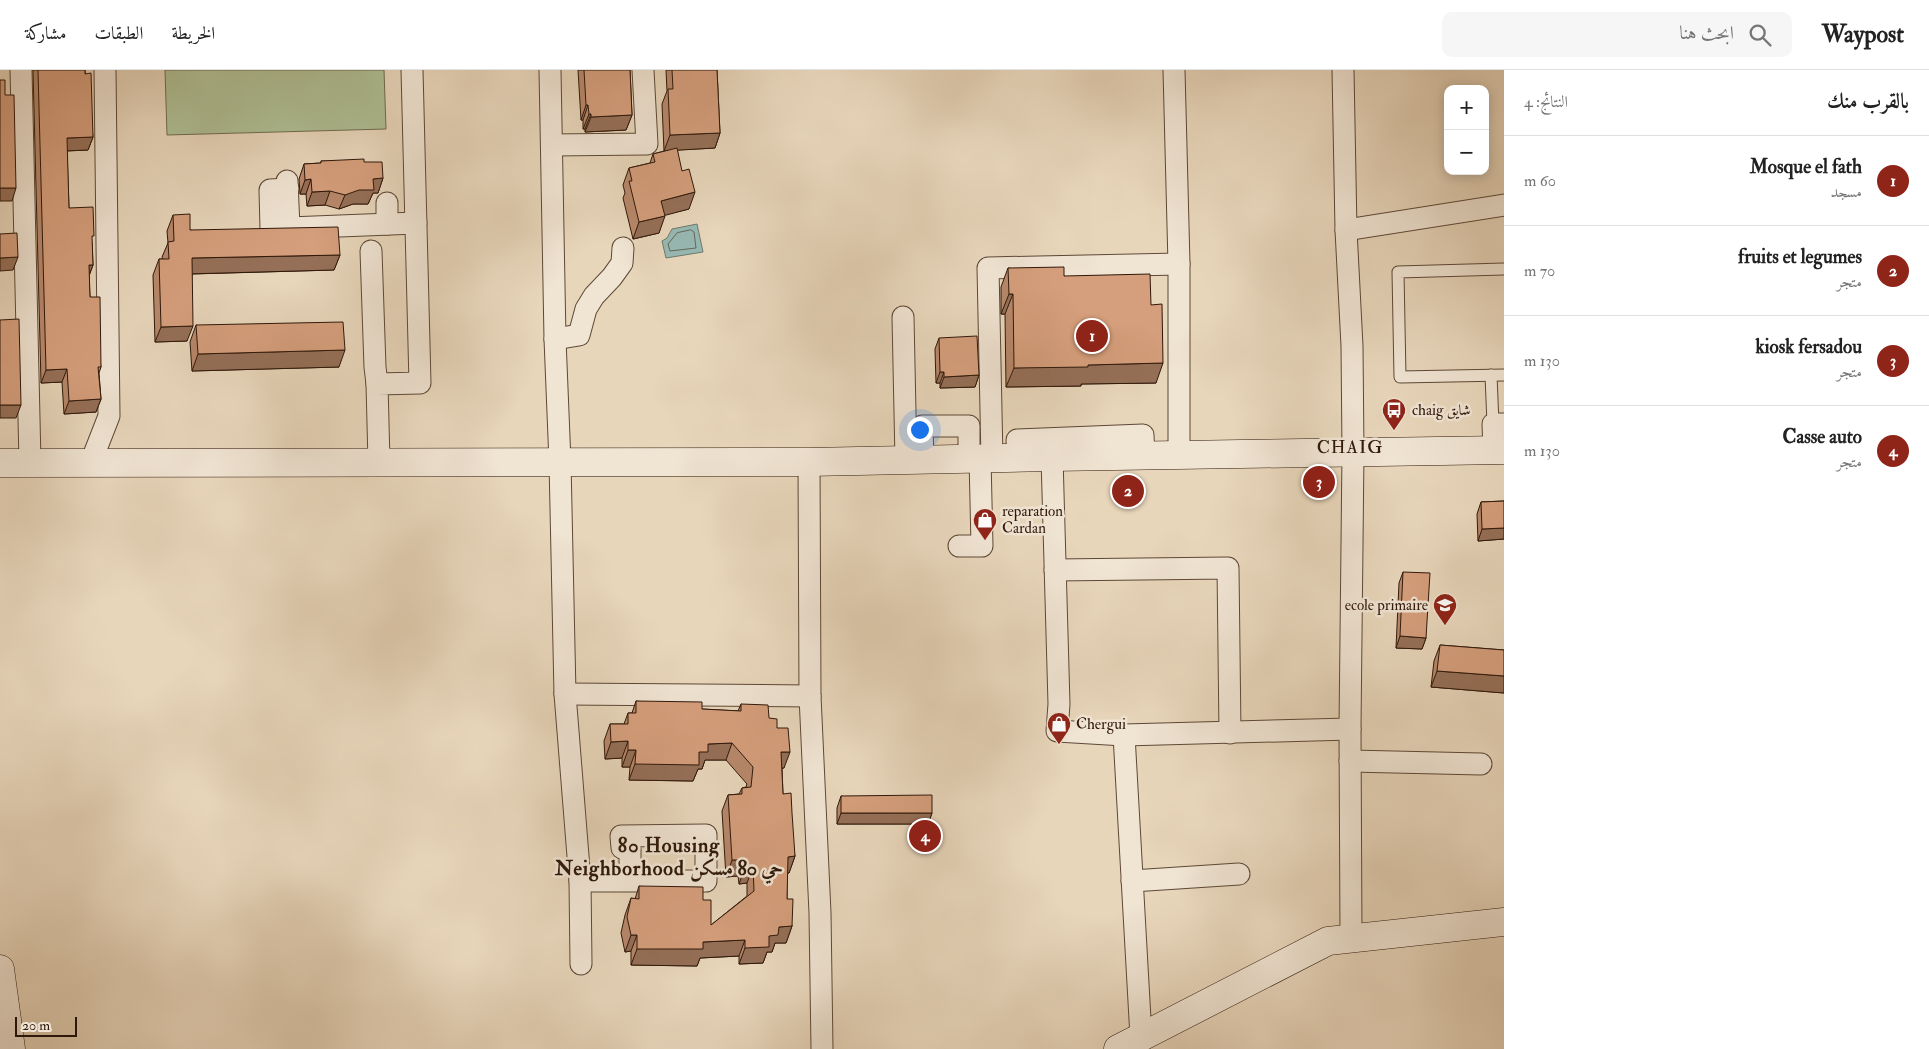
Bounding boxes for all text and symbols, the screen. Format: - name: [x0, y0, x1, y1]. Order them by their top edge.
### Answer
- search box: [1442, 12, 1792, 57]
- text: Waypost: [1822, 19, 1904, 50]
- text: ابحث هنا: [1679, 21, 1734, 45]
- icon: search: [1746, 21, 1774, 49]
- text: مشاركة: [25, 22, 66, 45]
- text: الطبقات: [94, 22, 143, 45]
- text: الخريطة: [171, 22, 215, 45]
- map controls: [1444, 85, 1489, 175]
- button: +: [1444, 85, 1489, 130]
- text: بالقرب منك: [1827, 88, 1909, 115]
- text: النتائج: 4: [1524, 92, 1568, 112]
- button: −: [1444, 130, 1489, 175]
- text: Mosque el fath: [1750, 155, 1862, 179]
- text: 60 m: [1524, 171, 1556, 191]
- text: 1: [1890, 171, 1896, 191]
- text: مسجد: [1831, 182, 1862, 202]
- text: fruits et legumes: [1738, 245, 1862, 269]
- text: 70 m: [1524, 261, 1555, 281]
- text: 2: [1889, 261, 1897, 281]
- text: متجر: [1837, 272, 1862, 292]
- pin: 1: [1076, 317, 1108, 355]
- text: kiosk fersadou: [1755, 335, 1862, 359]
- text: 130 m: [1524, 351, 1560, 371]
- text: 3: [1890, 351, 1896, 371]
- text: متجر: [1837, 362, 1862, 382]
- bus stop icon: chaig شايق: [1381, 397, 1407, 431]
- place label: chaig شايق: [1412, 401, 1471, 420]
- your location: [907, 417, 933, 443]
- text: Casse auto: [1783, 425, 1862, 449]
- district label: CHAIG: [1317, 436, 1383, 459]
- text: 130 m: [1524, 441, 1560, 461]
- text: 4: [1889, 441, 1897, 461]
- text: متجر: [1837, 452, 1862, 472]
- pin: 3: [1303, 463, 1335, 501]
- pin: 2: [1112, 472, 1144, 510]
- place label: reparation Cardan: [1002, 502, 1063, 538]
- shop icon: reparation Cardan: [972, 507, 998, 541]
- school or university icon: ecole primaire: [1432, 592, 1458, 626]
- place label: ecole primaire: [1345, 596, 1428, 616]
- shop icon: Chergui: [1046, 711, 1072, 745]
- place label: Chergui: [1076, 715, 1126, 734]
- pin: 4: [909, 817, 941, 855]
- district label: 80 Housing Neighborhood حي 80 مسكن: [554, 833, 783, 884]
- scale bar: [15, 1014, 78, 1037]
- text: 20 m: [22, 1017, 50, 1034]

